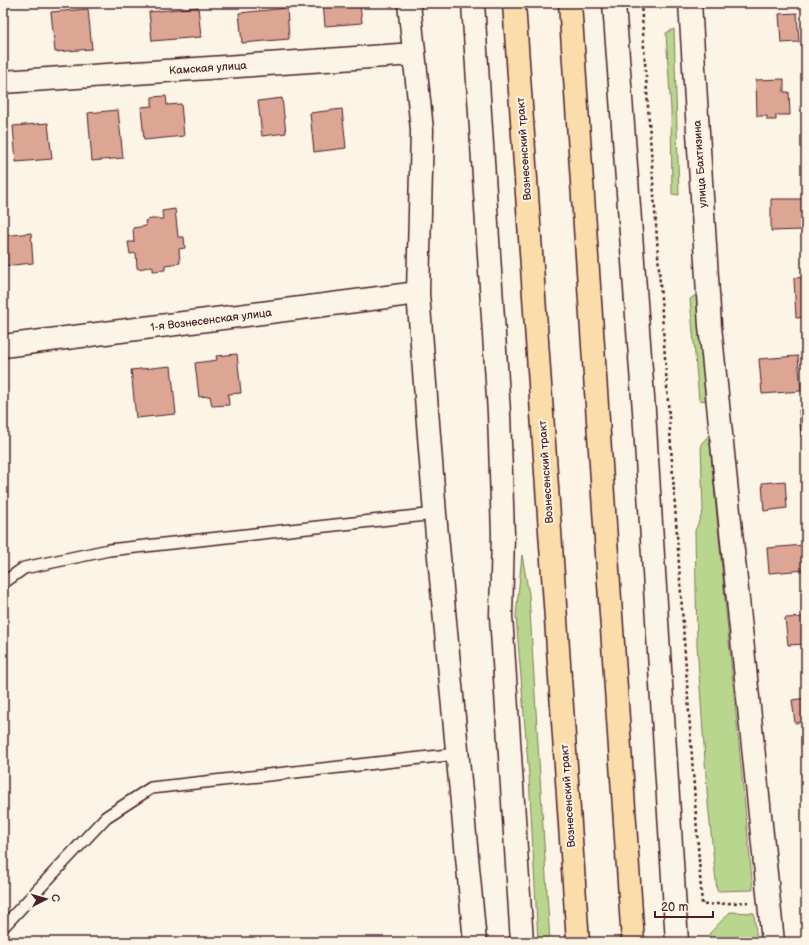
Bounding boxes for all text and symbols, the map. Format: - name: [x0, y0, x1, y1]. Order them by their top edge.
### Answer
- street label: Камская улица: [169, 59, 248, 77]
- street label: Вознесенский тракт: [514, 97, 534, 201]
- street label: улица Бахтизина: [690, 119, 710, 208]
- street label: 1-я Вознесенская улица: [149, 306, 273, 334]
- street label: Вознесенский тракт: [536, 420, 556, 524]
- street label: Вознесенский тракт: [558, 744, 578, 848]
- north arrow: [26, 879, 66, 919]
- scale bar: [655, 893, 713, 919]
- text: С: [49, 894, 62, 903]
- text: 20 m: [661, 900, 688, 915]

